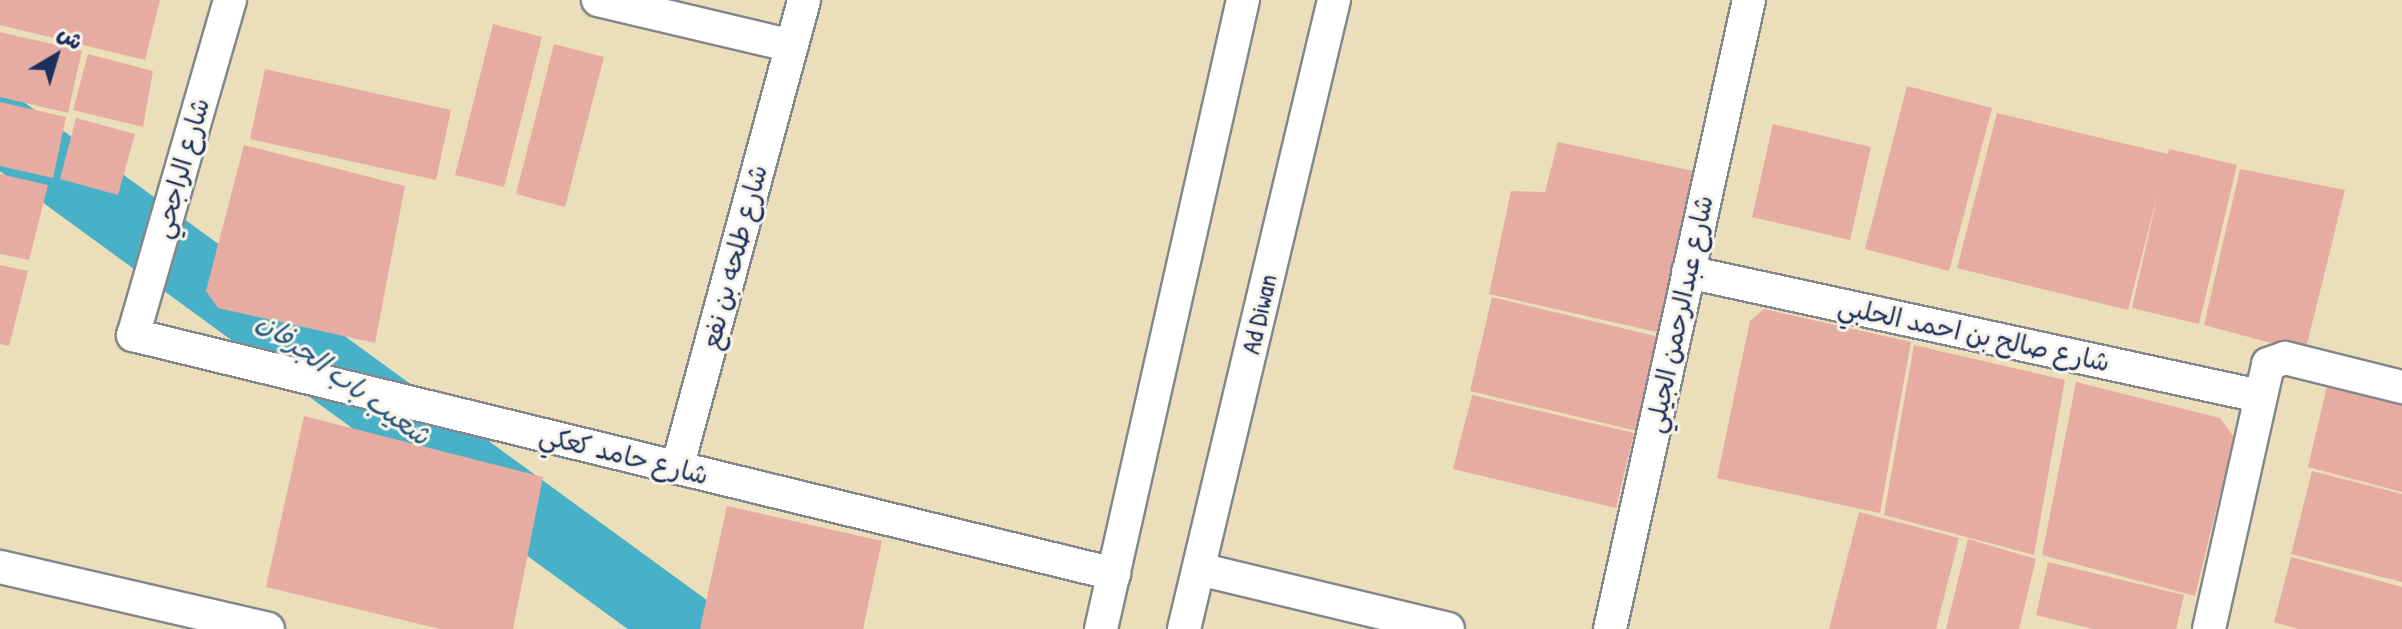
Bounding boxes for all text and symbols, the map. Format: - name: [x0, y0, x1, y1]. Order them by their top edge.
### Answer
- north arrow: [16, 16, 96, 96]
- text: ش: [52, 18, 90, 56]
- street label: شارع الراجحي: [146, 94, 216, 242]
- street label: شارع طلحه بن نفع: [694, 161, 774, 353]
- street label: شارع عبدالرحمن الجيلي: [1639, 192, 1719, 436]
- street label: Ad Diwan: [1235, 271, 1283, 357]
- street label: شارع صالح بن احمد الحلبي: [1835, 290, 2113, 378]
- water label: شعيب باب الجرفان: [251, 304, 437, 452]
- street label: شارع حامد كعكي: [536, 419, 712, 491]

